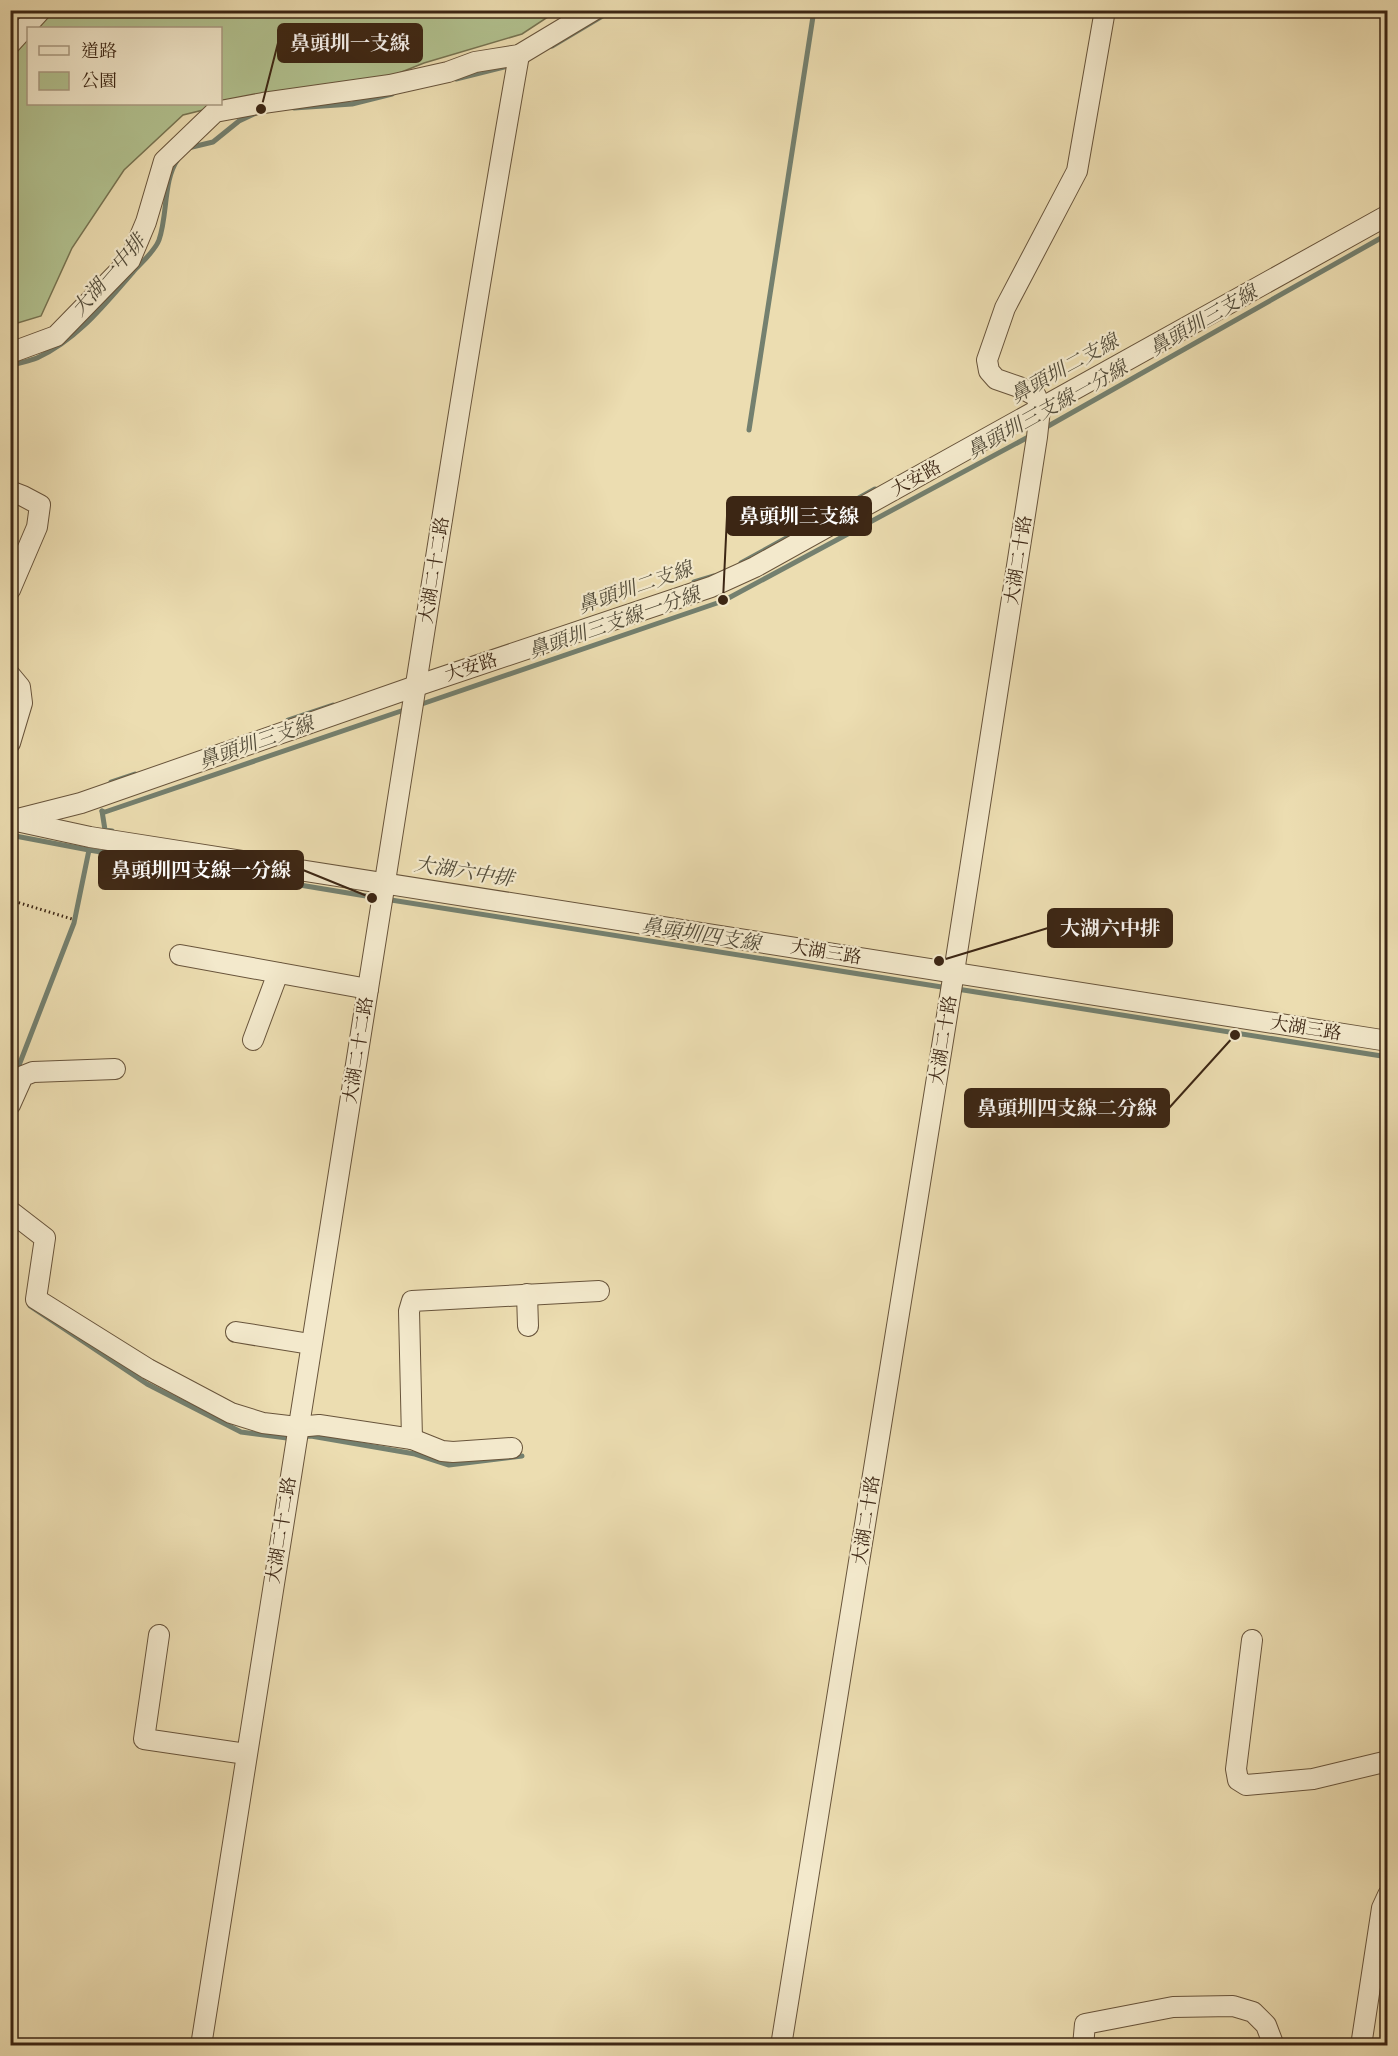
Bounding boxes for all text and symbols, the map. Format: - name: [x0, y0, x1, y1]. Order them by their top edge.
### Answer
- callout: 鼻頭圳一支線: [278, 24, 422, 62]
- legend: [27, 27, 222, 105]
- text: 鼻頭圳一支線: [290, 31, 410, 55]
- text: 道路: [81, 40, 117, 62]
- text: 公園: [81, 70, 117, 92]
- water label: 大湖一中排: [66, 227, 152, 321]
- water label: 鼻頭圳三支線: [1145, 279, 1263, 360]
- water label: 鼻頭圳二支線: [1006, 327, 1124, 408]
- water label: 鼻頭圳三支線一分線: [962, 354, 1133, 463]
- street label: 大安路: [887, 455, 945, 501]
- callout: 鼻頭圳三支線: [727, 497, 871, 535]
- text: 鼻頭圳三支線: [739, 504, 859, 528]
- street label: 大湖二十路: [1000, 514, 1036, 606]
- street label: 大湖二十二路: [415, 515, 453, 625]
- water label: 鼻頭圳二支線: [574, 555, 698, 618]
- water label: 鼻頭圳三支線一分線: [525, 581, 705, 663]
- street label: 大安路: [442, 648, 500, 686]
- water label: 鼻頭圳三支線: [195, 710, 319, 773]
- callout: 鼻頭圳四支線一分線: [99, 851, 303, 889]
- water label: 大湖六中排: [413, 851, 518, 891]
- text: 鼻頭圳四支線一分線: [111, 858, 291, 882]
- callout: 大湖六中排: [1048, 909, 1172, 947]
- water label: 鼻頭圳四支線: [640, 913, 764, 956]
- text: 大湖六中排: [1060, 916, 1160, 940]
- street label: 大湖三路: [789, 936, 863, 968]
- street label: 大湖二十路: [925, 994, 961, 1086]
- street label: 大湖二十二路: [339, 995, 377, 1105]
- street label: 大湖三路: [1269, 1012, 1343, 1044]
- callout: 鼻頭圳四支線二分線: [965, 1089, 1169, 1127]
- text: 鼻頭圳四支線二分線: [977, 1096, 1157, 1120]
- street label: 大湖二十路: [848, 1474, 884, 1566]
- street label: 大湖二十二路: [262, 1475, 300, 1585]

